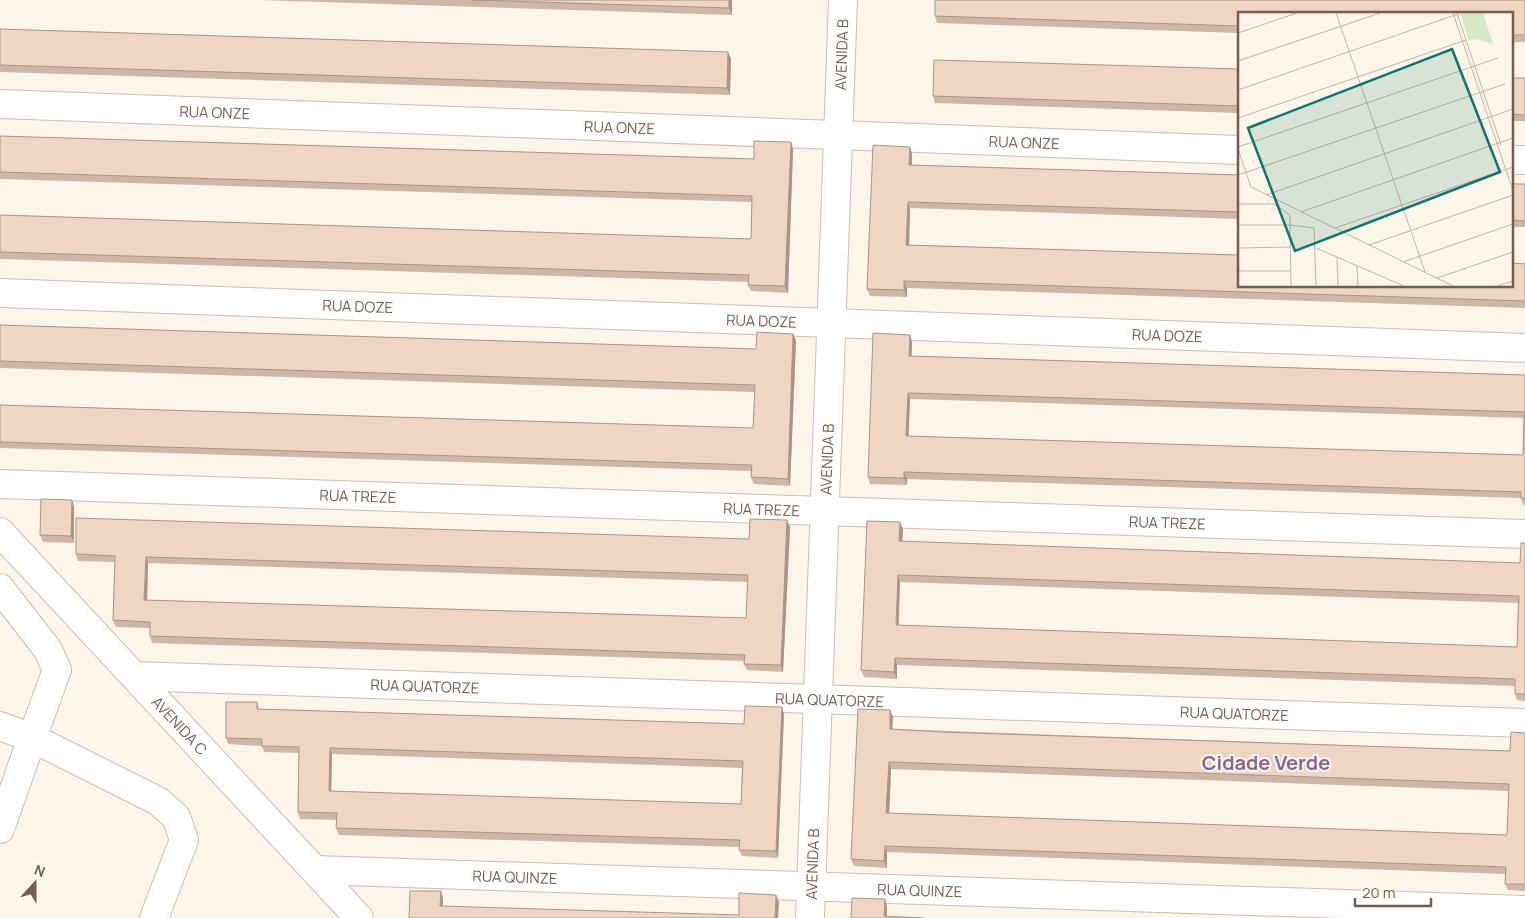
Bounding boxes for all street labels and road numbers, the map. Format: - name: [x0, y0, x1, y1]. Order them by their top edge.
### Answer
- street label: AVENIDA B: [829, 19, 853, 91]
- street label: RUA ONZE: [179, 100, 251, 124]
- street label: RUA ONZE: [584, 115, 655, 139]
- street label: RUA ONZE: [988, 130, 1060, 154]
- street label: RUA DOZE: [322, 294, 394, 318]
- street label: RUA DOZE: [726, 309, 797, 332]
- street label: RUA DOZE: [1131, 323, 1203, 347]
- street label: AVENIDA B: [815, 423, 838, 495]
- street label: RUA TREZE: [319, 484, 397, 507]
- street label: RUA TREZE: [723, 497, 800, 521]
- street label: RUA TREZE: [1129, 511, 1206, 534]
- street label: RUA QUATORZE: [370, 673, 480, 698]
- street label: RUA QUATORZE: [775, 687, 884, 712]
- street label: AVENIDA C: [147, 691, 212, 759]
- street label: RUA QUATORZE: [1180, 701, 1289, 726]
- street label: AVENIDA B: [800, 828, 824, 900]
- street label: RUA QUINZE: [472, 865, 558, 889]
- street label: RUA QUINZE: [877, 878, 963, 902]

